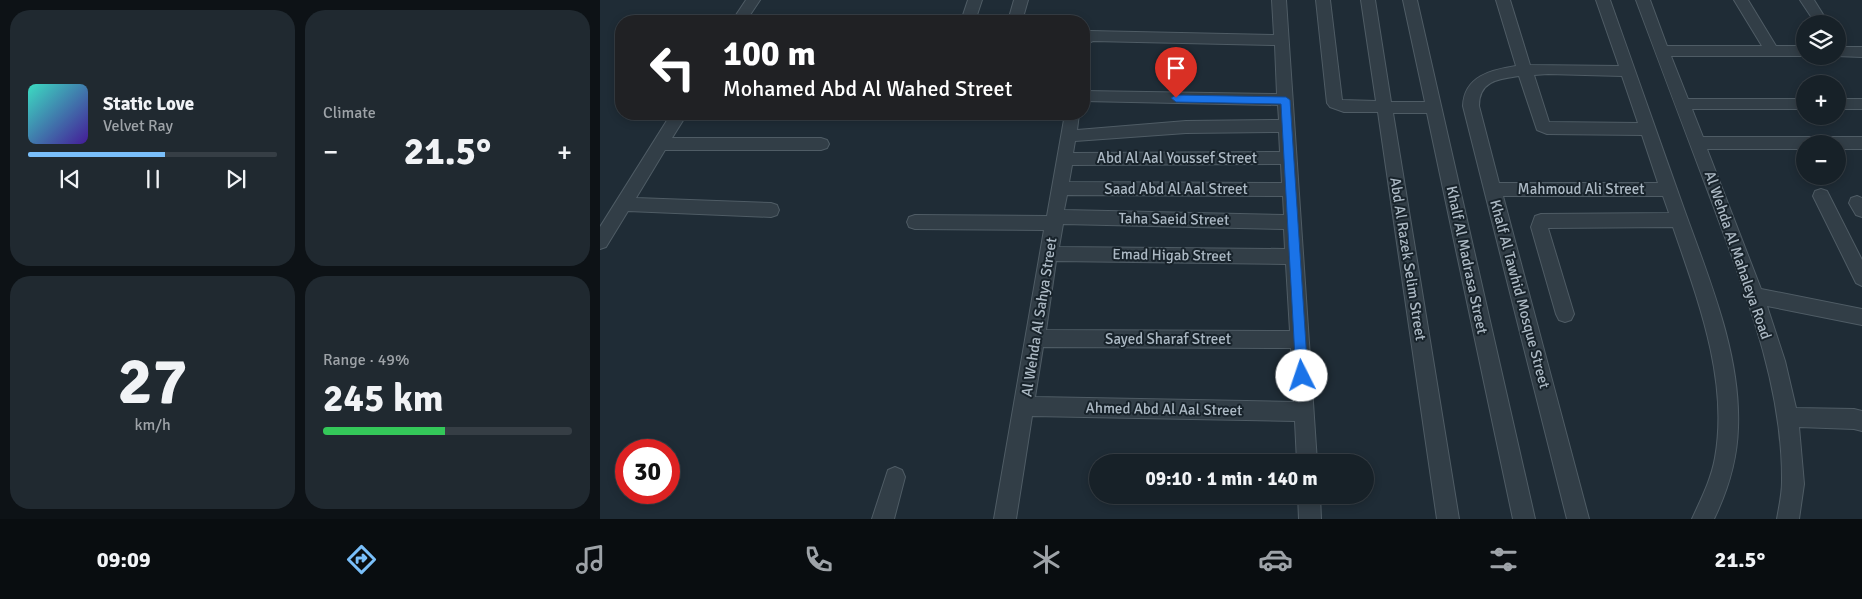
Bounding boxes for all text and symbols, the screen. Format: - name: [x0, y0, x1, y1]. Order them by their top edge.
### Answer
- map controls: [1796, 15, 1846, 185]
- button: layers: [1796, 15, 1846, 65]
- text: 100 m: [723, 32, 816, 75]
- icon: left: [640, 35, 705, 100]
- pin: [1155, 47, 1197, 98]
- icon: arrive: [1162, 54, 1190, 82]
- text: Mohamed Abd Al Wahed Street: [723, 75, 1012, 102]
- button: +: [1796, 75, 1846, 125]
- text: Static Love: [103, 92, 194, 116]
- text: Climate: [323, 103, 376, 123]
- text: Velvet Ray: [103, 116, 173, 136]
- text: 21.5°: [404, 128, 491, 175]
- text: −: [323, 135, 338, 169]
- text: +: [557, 135, 572, 169]
- button: −: [1796, 135, 1846, 185]
- street label: Abd Al Aal Youssef Street: [1097, 149, 1257, 167]
- icon: previous: [56, 165, 84, 193]
- icon: pause: [139, 165, 167, 193]
- icon: next: [222, 165, 250, 193]
- street label: Al Wehda Al Mahaleya Road: [1701, 168, 1775, 342]
- street label: Abd Al Razek Selim Street: [1386, 176, 1430, 342]
- street label: Saad Abd Al Aal Street: [1104, 180, 1248, 198]
- street label: Mahmoud Ali Street: [1518, 180, 1644, 198]
- street label: Khalf Al Madrasa Street: [1442, 184, 1492, 336]
- street label: Khalf Al Tawhid Mosque Street: [1486, 198, 1554, 390]
- street label: Taha Saeid Street: [1118, 209, 1230, 229]
- street label: Al Wehda Al Sahya Street: [1018, 236, 1060, 398]
- street label: Emad Higab Street: [1112, 245, 1232, 265]
- street label: Sayed Sharaf Street: [1105, 330, 1231, 348]
- text: 27: [117, 342, 188, 422]
- position arrow: [1275, 349, 1327, 401]
- text: Range · 49%: [323, 350, 409, 370]
- text: 245 km: [323, 375, 444, 422]
- street label: Ahmed Abd Al Aal Street: [1086, 399, 1242, 419]
- text: km/h: [134, 415, 171, 435]
- speed limit sign: 30: [615, 439, 680, 504]
- text: 09:10 · 1 min · 140 m: [1145, 467, 1318, 491]
- icon: directions: [344, 542, 379, 577]
- icon: music: [573, 542, 608, 577]
- icon: phone: [801, 542, 836, 577]
- icon: climate: [1029, 542, 1064, 577]
- icon: car: [1258, 542, 1293, 577]
- icon: filters: [1486, 542, 1521, 577]
- text: 09:09: [97, 546, 151, 573]
- text: 21.5°: [1715, 546, 1765, 573]

